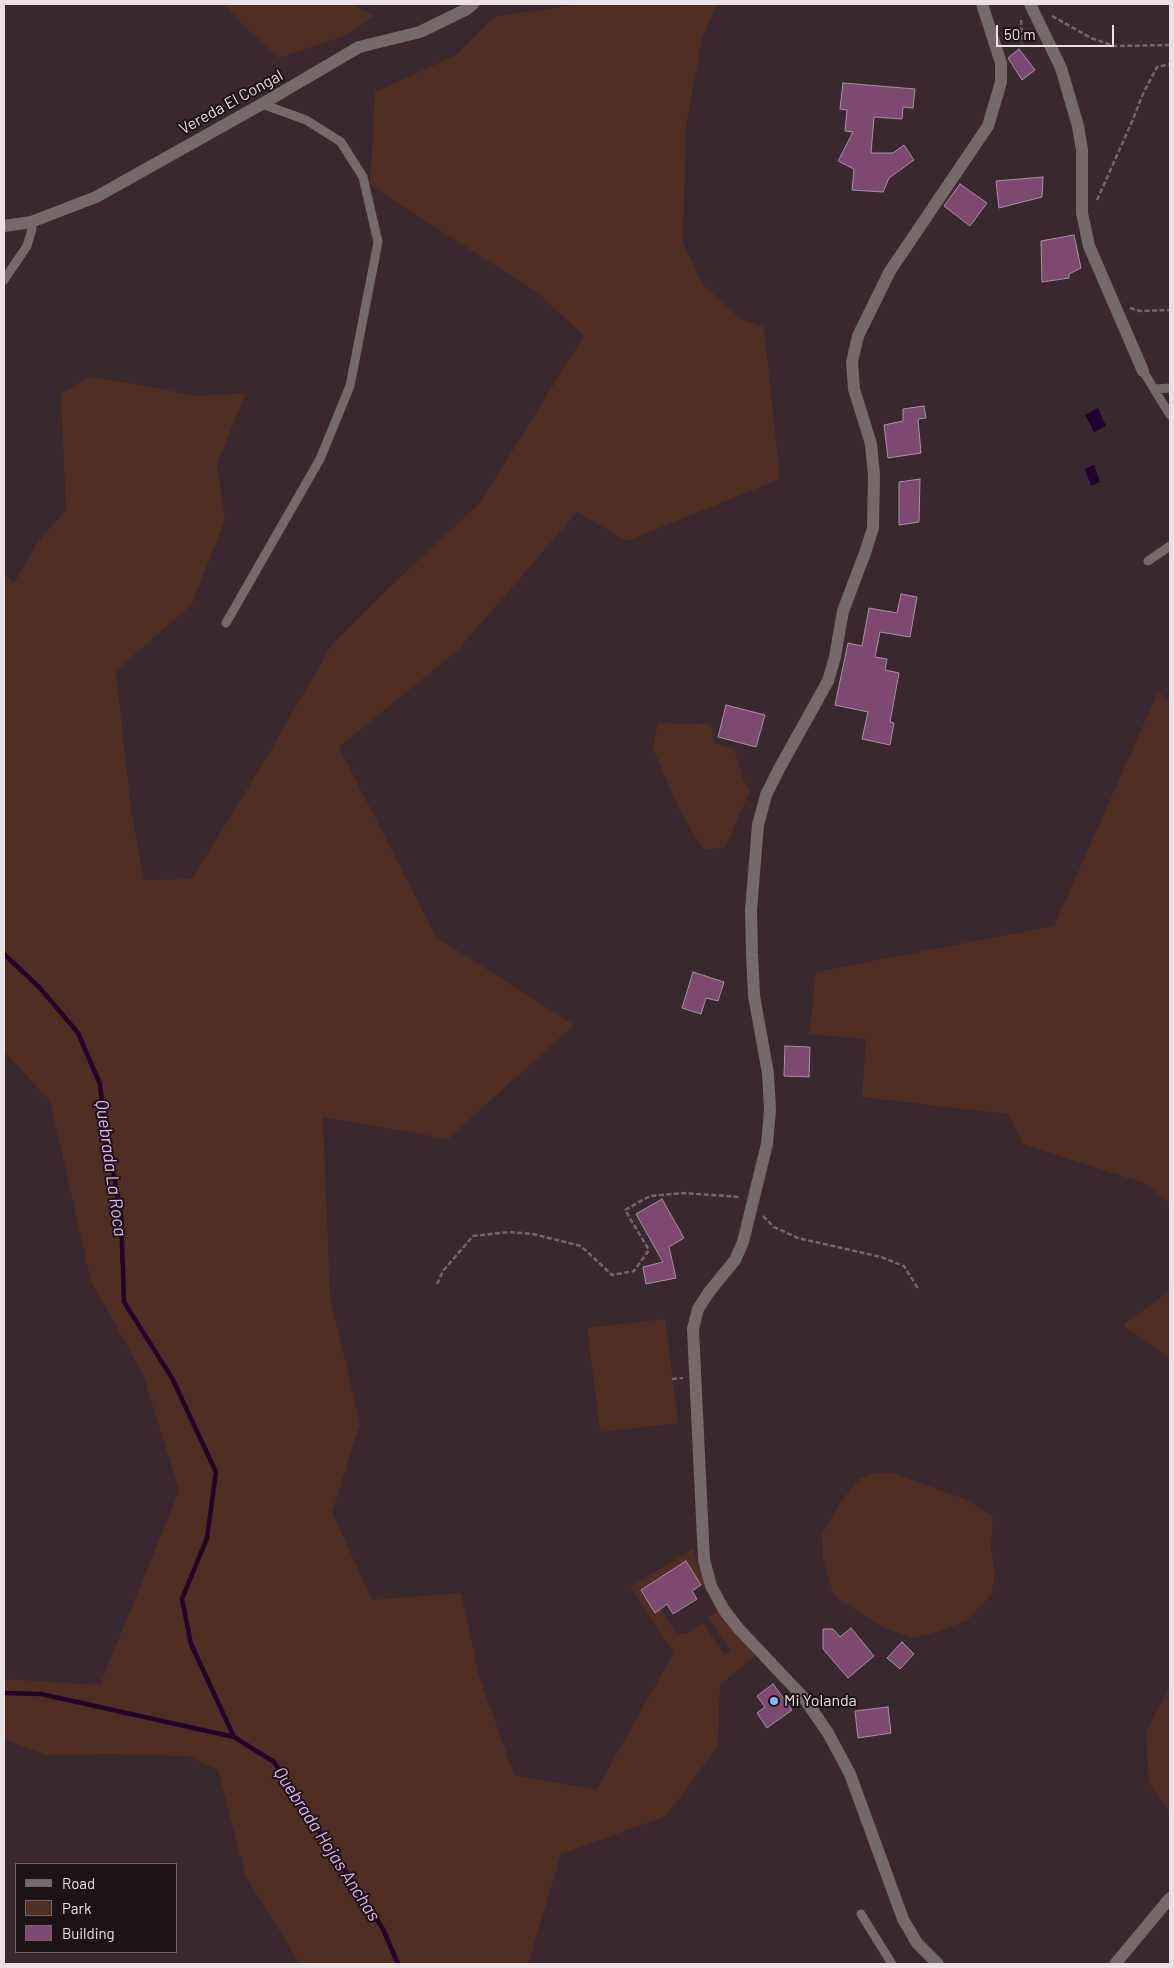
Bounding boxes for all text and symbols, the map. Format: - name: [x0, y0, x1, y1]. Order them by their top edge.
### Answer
- scale bar: [999, 15, 1116, 47]
- text: 50 m: [1004, 25, 1036, 43]
- street label: Vereda El Congal: [176, 66, 286, 138]
- water label: Quebrada La Roca: [91, 1098, 131, 1238]
- place label: Mi Yolanda: [784, 1691, 857, 1711]
- marker: Mi Yolanda: [768, 1695, 780, 1707]
- water label: Quebrada Hojas Anchas: [269, 1763, 385, 1925]
- legend: [15, 1863, 178, 1953]
- text: Road: [62, 1874, 95, 1892]
- text: Park: [62, 1899, 91, 1917]
- text: Building: [62, 1924, 115, 1942]

